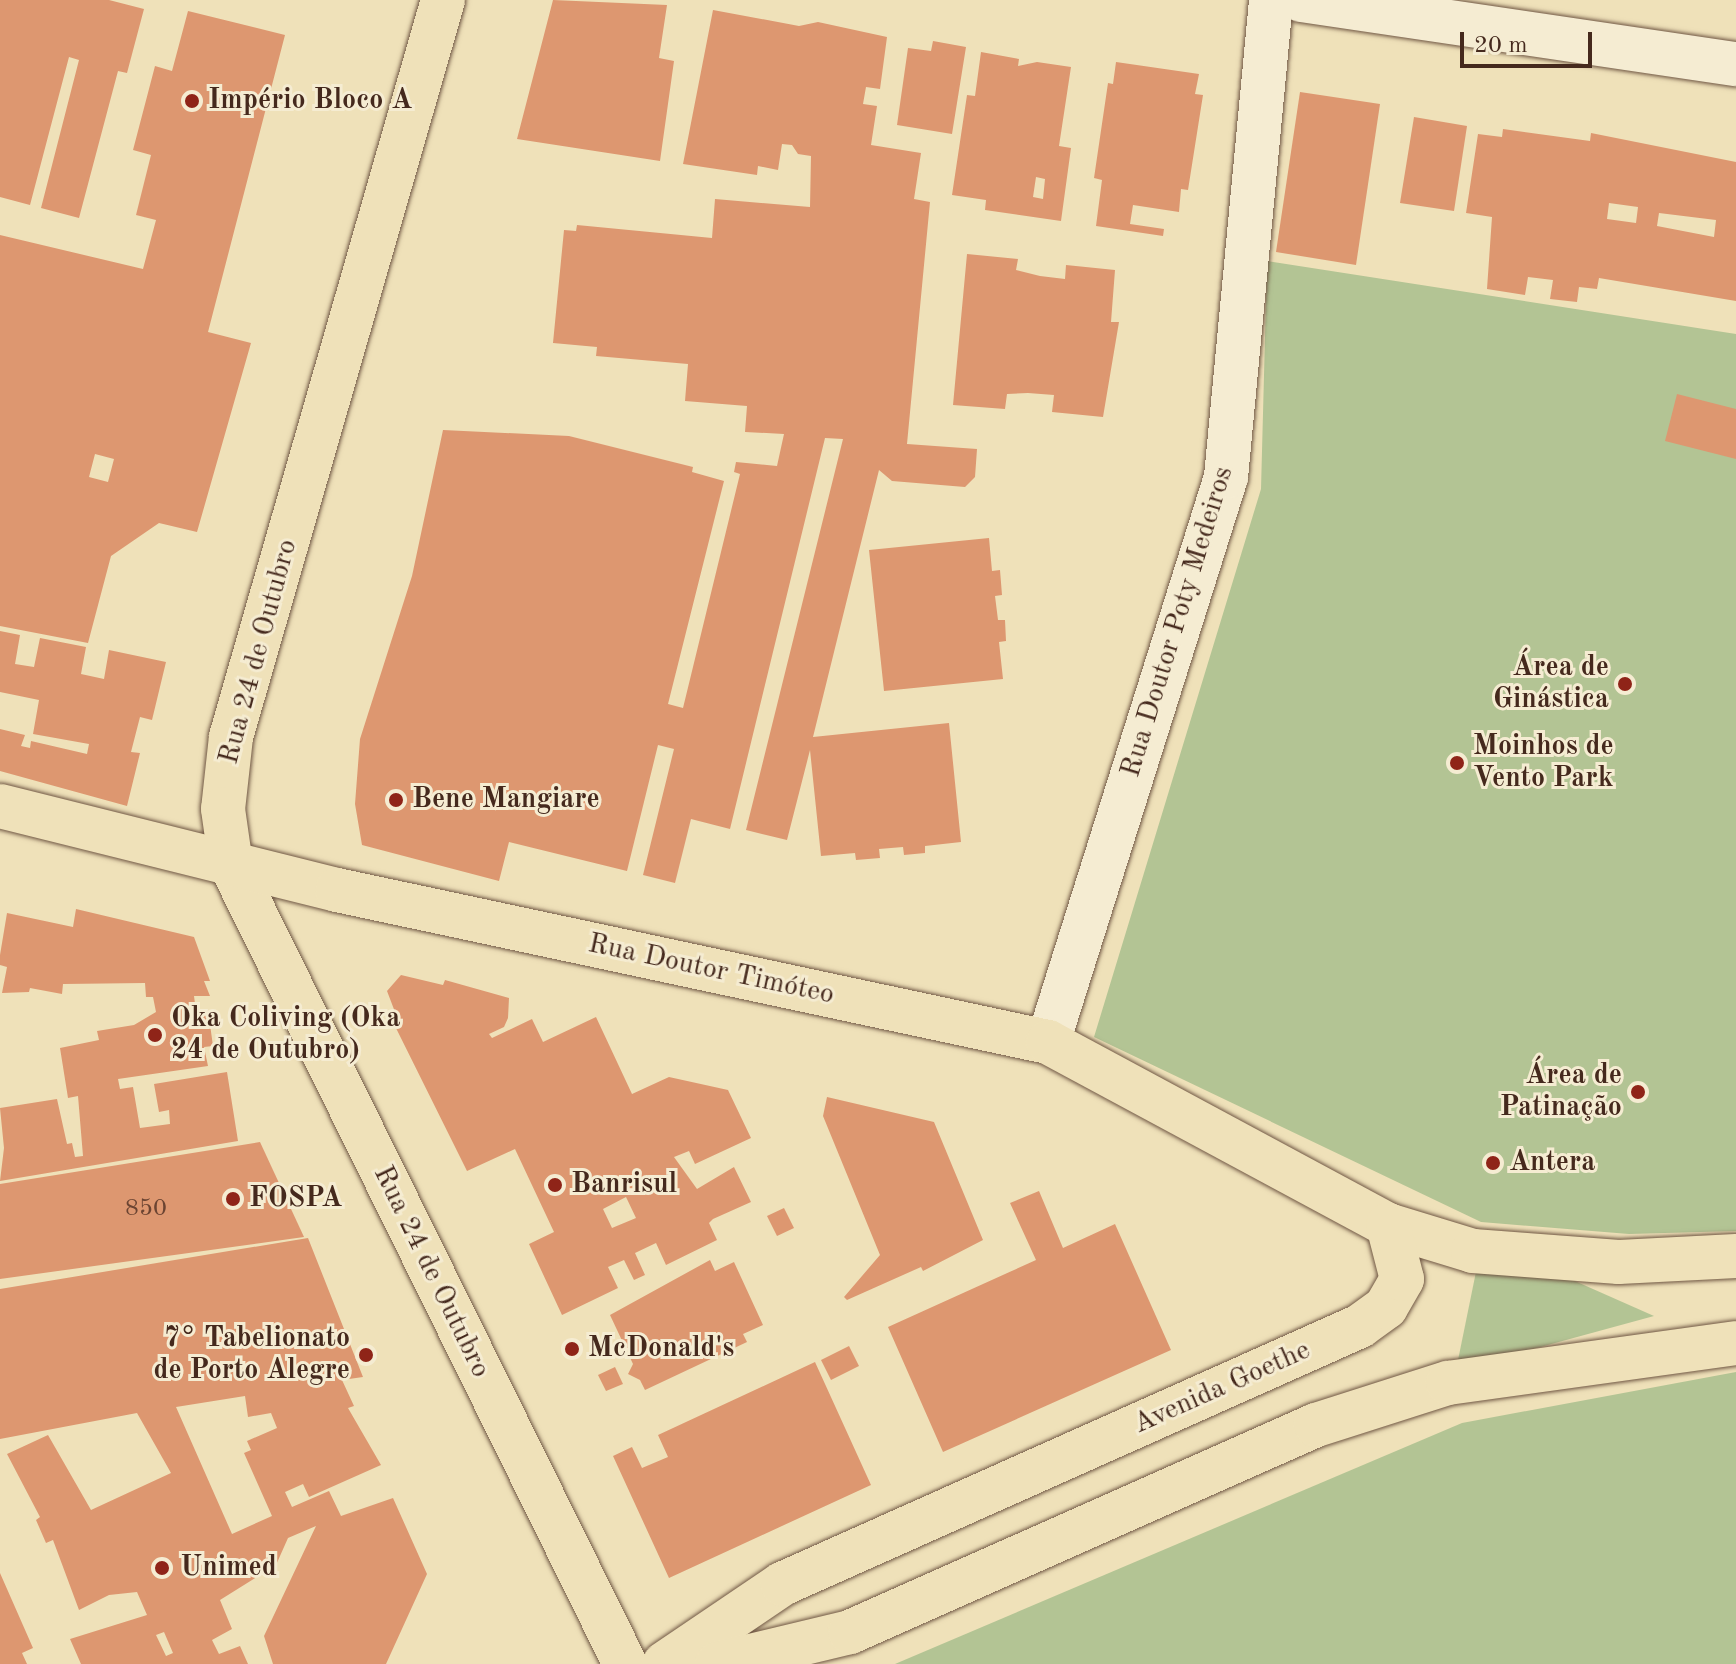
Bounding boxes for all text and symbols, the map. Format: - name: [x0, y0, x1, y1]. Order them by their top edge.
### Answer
- scale bar: [1464, 16, 1596, 66]
- text: 20 m: [1474, 34, 1528, 58]
- place label: Império Bloco A: [208, 84, 412, 118]
- marker: Império Bloco A: [183, 92, 201, 110]
- street label: Rua Doutor Poty Medeiros: [1115, 463, 1241, 781]
- street label: Rua 24 de Outubro: [213, 536, 305, 768]
- place label: Área de Ginástica: [1493, 651, 1609, 717]
- marker: Área de Ginástica: [1616, 675, 1634, 693]
- place label: Moinhos de Vento Park: [1473, 730, 1614, 796]
- marker: Moinhos de Vento Park: [1448, 754, 1466, 772]
- place label: Bene Mangiare: [412, 783, 600, 817]
- marker: Bene Mangiare: [387, 791, 405, 809]
- street label: Rua Doutor Timóteo: [585, 928, 837, 1012]
- place label: Oka Coliving (Oka 24 de Outubro): [171, 1002, 400, 1068]
- marker: Oka Coliving (Oka 24 de Outubro): [146, 1026, 164, 1044]
- place label: Área de Patinação: [1500, 1059, 1622, 1125]
- marker: Área de Patinação: [1629, 1083, 1647, 1101]
- place label: Antera: [1509, 1146, 1595, 1180]
- marker: Antera: [1484, 1154, 1502, 1172]
- street label: Rua 24 de Outubro: [365, 1161, 497, 1383]
- place label: Banrisul: [571, 1168, 677, 1202]
- marker: Banrisul: [546, 1176, 564, 1194]
- place label: FOSPA: [249, 1182, 342, 1216]
- marker: FOSPA: [224, 1190, 242, 1208]
- house number: 850: [125, 1196, 167, 1224]
- place label: 7° Tabelionato de Porto Alegre: [153, 1322, 350, 1388]
- place label: McDonald's: [588, 1332, 734, 1366]
- street label: Avenida Goethe: [1128, 1334, 1316, 1442]
- marker: McDonald's: [563, 1340, 581, 1358]
- marker: 7° Tabelionato de Porto Alegre: [357, 1346, 375, 1364]
- place label: Unimed: [180, 1551, 277, 1585]
- marker: Unimed: [151, 1557, 173, 1579]

